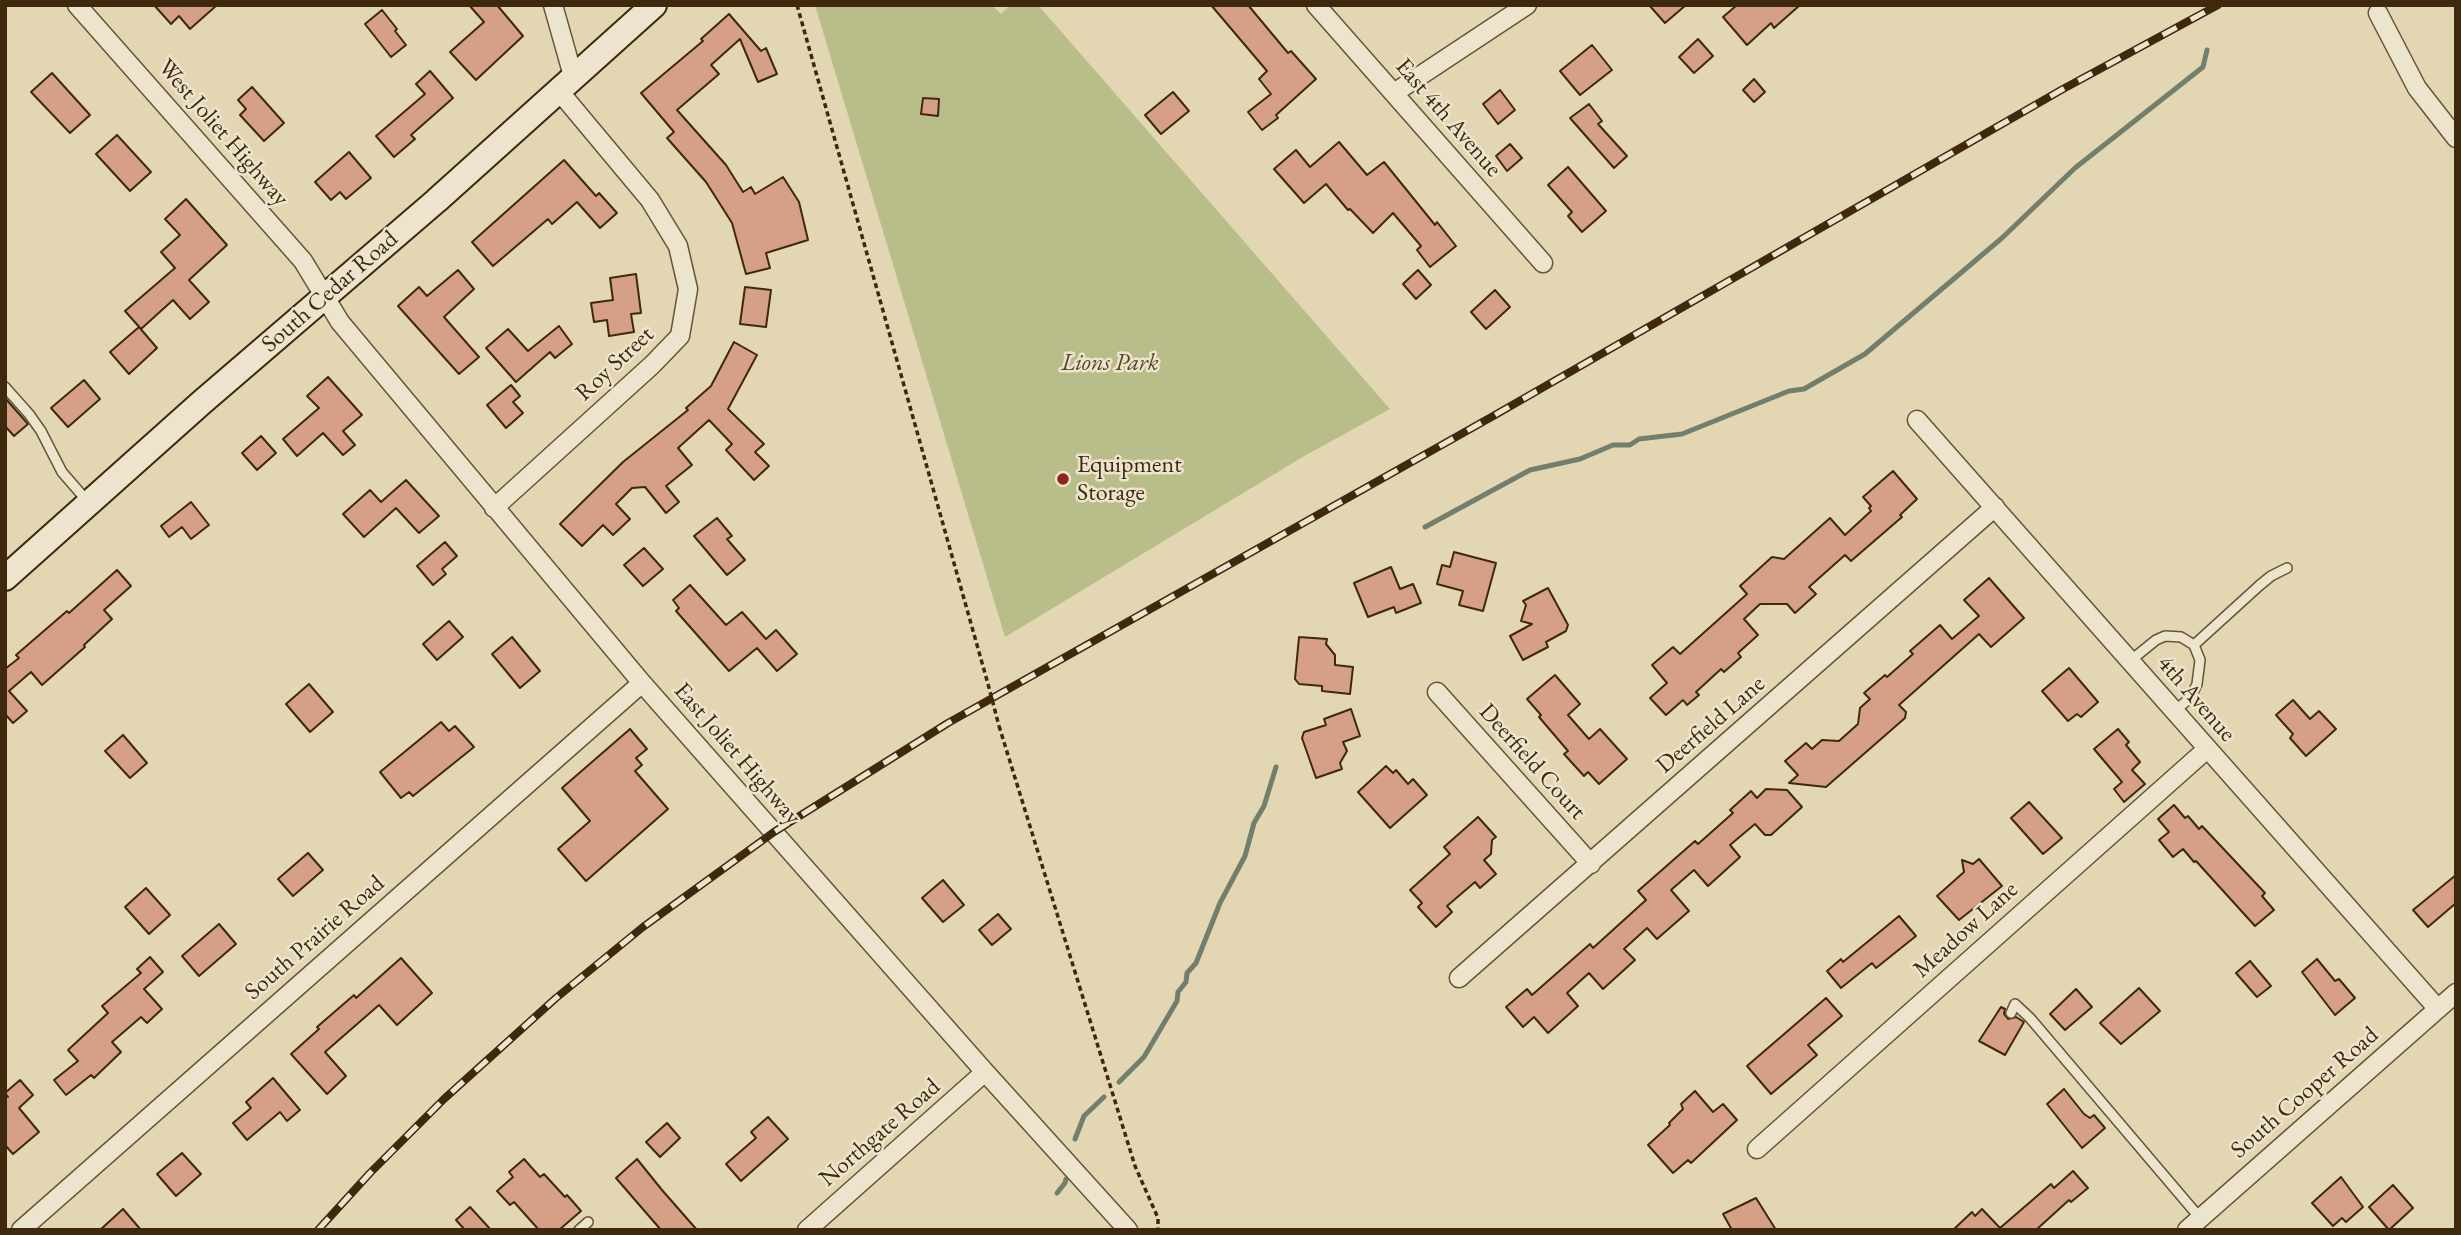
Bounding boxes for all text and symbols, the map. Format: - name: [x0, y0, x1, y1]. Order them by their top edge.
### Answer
- street label: East 4th Avenue: [1389, 53, 1507, 183]
- street label: West Joliet Highway: [151, 54, 295, 212]
- street label: South Cedar Road: [256, 225, 404, 359]
- street label: Roy Street: [570, 321, 660, 407]
- park label: Lions Park: [1061, 349, 1159, 377]
- place label: Equipment Storage: [1077, 451, 1182, 507]
- marker: Equipment Storage: [1055, 471, 1071, 487]
- street label: 4th Avenue: [2151, 650, 2241, 748]
- street label: Deerfield Lane: [1651, 670, 1771, 780]
- street label: East Joliet Highway: [667, 677, 807, 831]
- street label: Deerfield Court: [1472, 698, 1592, 826]
- street label: South Prairie Road: [239, 870, 391, 1006]
- street label: Meadow Lane: [1908, 876, 2024, 984]
- street label: South Cooper Road: [2225, 1021, 2385, 1165]
- street label: Northgate Road: [814, 1073, 946, 1193]

